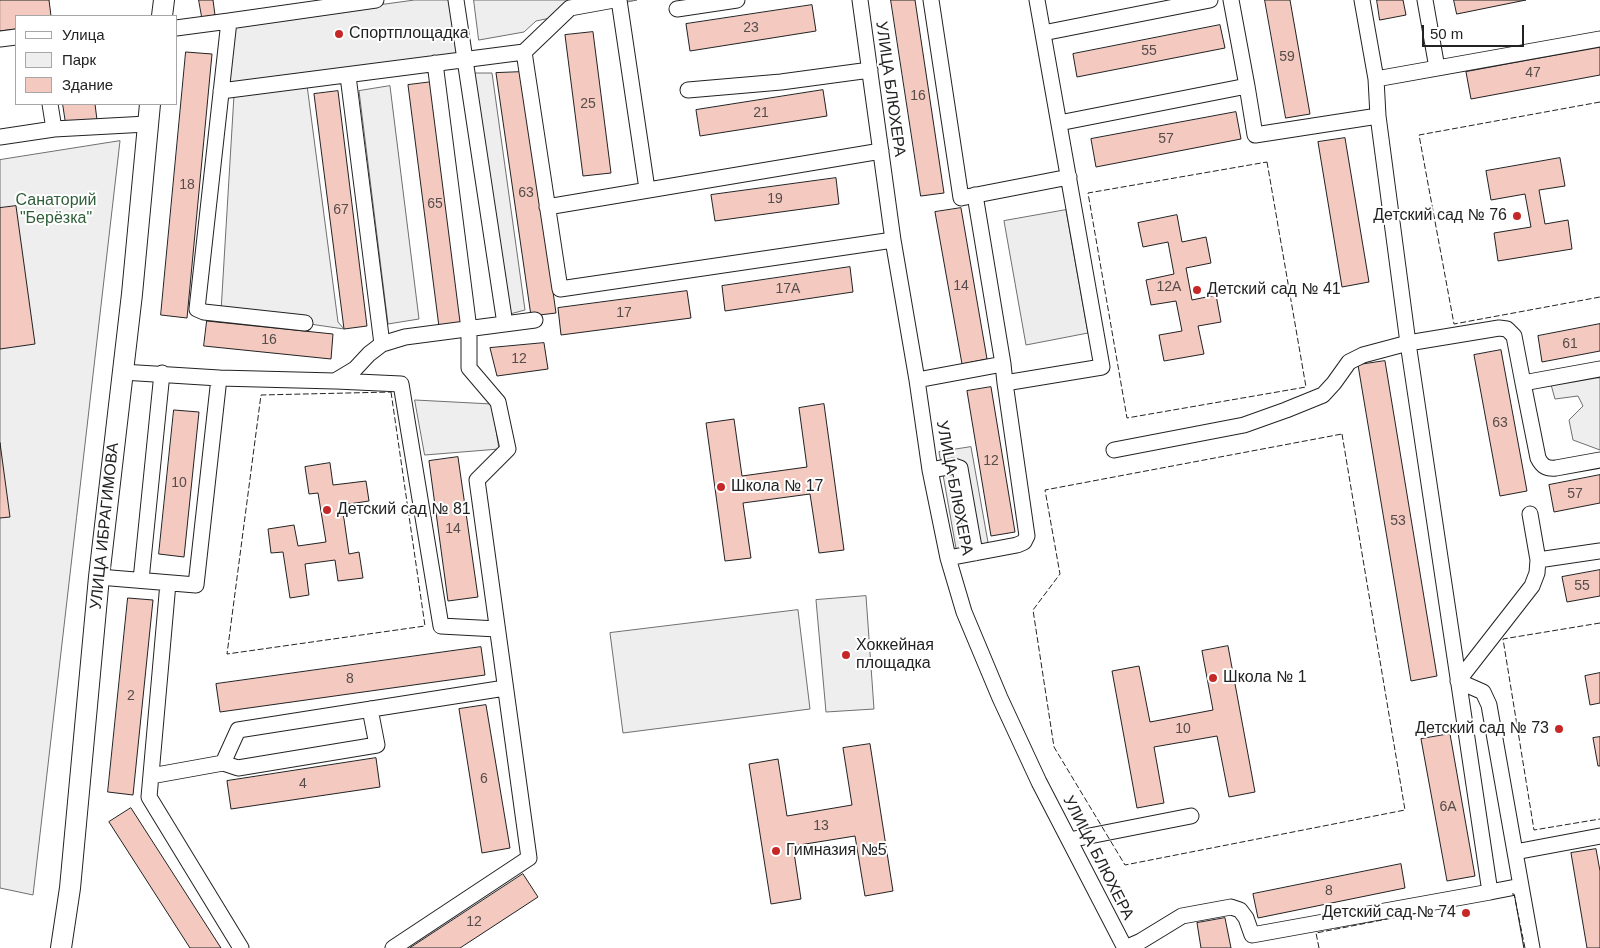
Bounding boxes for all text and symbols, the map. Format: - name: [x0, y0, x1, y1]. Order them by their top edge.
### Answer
- legend: [15, 15, 178, 105]
- scale bar: [1425, 15, 1528, 47]
- house number: 23: [743, 20, 759, 36]
- street label: УЛИЦА БЛЮХЕРА: [871, 20, 909, 158]
- place label: Спортплощадка: [349, 24, 469, 44]
- text: 50 m: [1430, 25, 1463, 42]
- text: Улица: [62, 26, 105, 43]
- marker: Спортплощадка: [333, 28, 345, 40]
- house number: 55: [1141, 43, 1157, 59]
- house number: 59: [1279, 49, 1295, 65]
- text: Парк: [62, 51, 96, 68]
- house number: 47: [1525, 65, 1541, 81]
- text: Здание: [62, 76, 113, 93]
- house number: 16: [910, 88, 926, 104]
- house number: 25: [580, 96, 596, 112]
- house number: 21: [753, 105, 769, 121]
- house number: 57: [1158, 131, 1174, 147]
- house number: 18: [179, 177, 195, 193]
- house number: 63: [518, 185, 534, 201]
- park label: Санаторий "Берёзка": [16, 191, 96, 229]
- house number: 19: [767, 191, 783, 207]
- house number: 65: [427, 196, 443, 212]
- house number: 67: [333, 202, 349, 218]
- place label: Детский сад № 76: [1373, 206, 1507, 226]
- marker: Детский сад № 76: [1511, 210, 1523, 222]
- house number: 14: [953, 278, 969, 294]
- house number: 12А: [1157, 279, 1181, 295]
- place label: Детский сад № 41: [1207, 280, 1341, 300]
- house number: 17А: [776, 281, 800, 297]
- marker: Детский сад № 41: [1191, 284, 1203, 296]
- house number: 17: [616, 305, 632, 321]
- house number: 16: [261, 332, 277, 348]
- house number: 61: [1562, 336, 1578, 352]
- house number: 12: [511, 351, 527, 367]
- house number: 63: [1492, 415, 1508, 431]
- street label: УЛИЦА БЛЮХЕРА: [932, 419, 976, 557]
- street label: УЛИЦА ИБРАГИМОВА: [87, 442, 123, 610]
- house number: 12: [983, 453, 999, 469]
- house number: 10: [171, 475, 187, 491]
- place label: Школа № 17: [731, 477, 823, 497]
- marker: Школа № 17: [715, 481, 727, 493]
- house number: 57: [1567, 486, 1583, 502]
- place label: Детский сад № 81: [337, 500, 471, 520]
- marker: Детский сад № 81: [321, 504, 333, 516]
- house number: 53: [1390, 513, 1406, 529]
- house number: 14: [445, 521, 461, 537]
- house number: 55: [1574, 578, 1590, 594]
- place label: Хоккейная площадка: [856, 636, 934, 674]
- marker: Хоккейная площадка: [840, 649, 852, 661]
- place label: Школа № 1: [1223, 668, 1307, 688]
- house number: 8: [346, 671, 354, 687]
- marker: Школа № 1: [1207, 672, 1219, 684]
- house number: 2: [127, 688, 135, 704]
- place label: Детский сад № 73: [1415, 719, 1549, 739]
- house number: 10: [1175, 721, 1191, 737]
- marker: Детский сад № 73: [1553, 723, 1565, 735]
- house number: 6: [480, 771, 488, 787]
- house number: 4: [299, 776, 307, 792]
- street label: УЛИЦА БЛЮХЕРА: [1058, 793, 1138, 923]
- house number: 6А: [1439, 799, 1457, 815]
- house number: 13: [813, 818, 829, 834]
- place label: Гимназия №5: [786, 841, 887, 861]
- marker: Гимназия №5: [770, 845, 782, 857]
- house number: 8: [1325, 883, 1333, 899]
- place label: Детский сад № 74: [1322, 903, 1456, 923]
- marker: Детский сад № 74: [1460, 907, 1472, 919]
- house number: 12: [466, 914, 482, 930]

